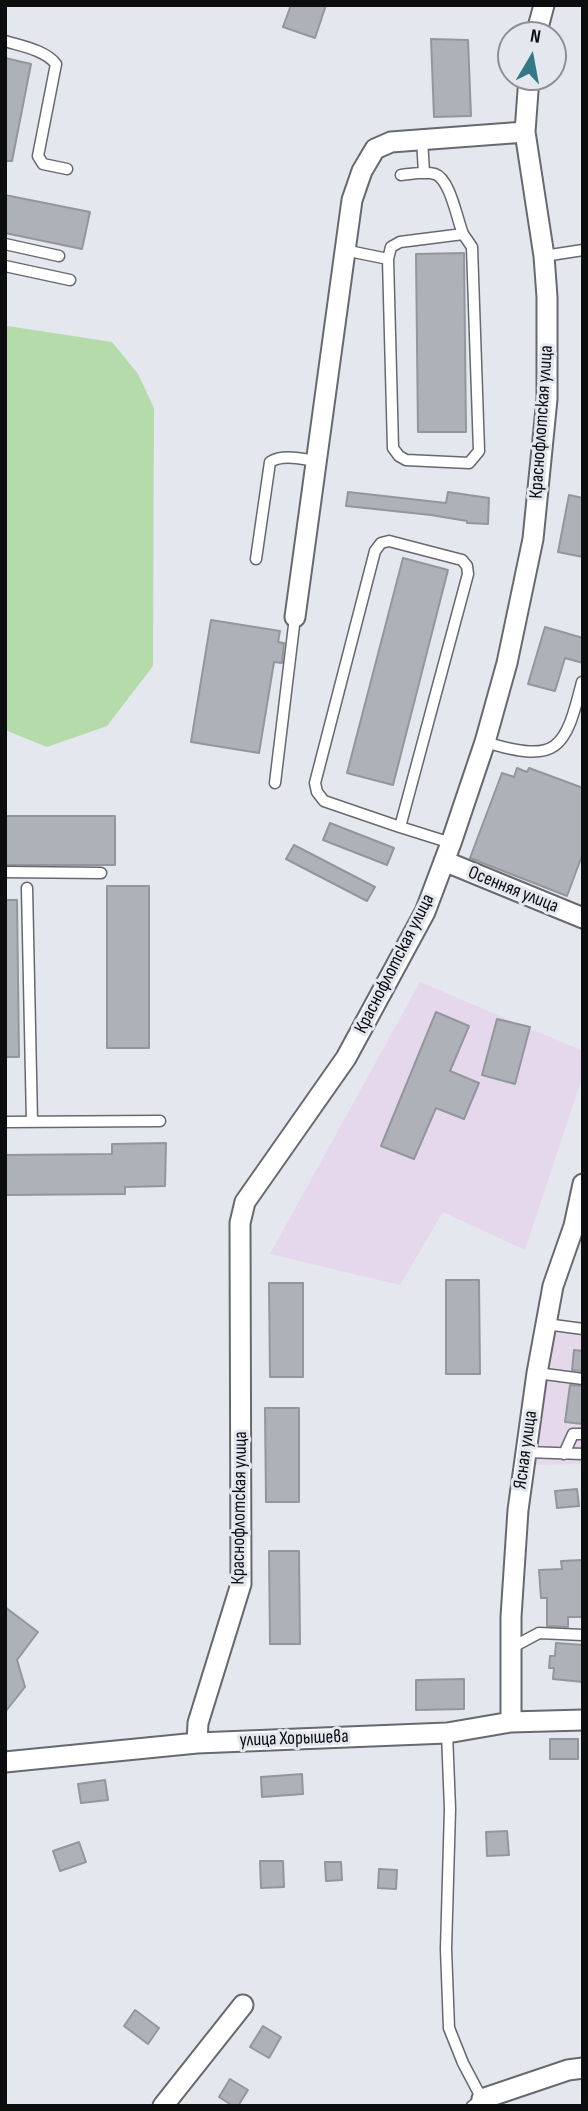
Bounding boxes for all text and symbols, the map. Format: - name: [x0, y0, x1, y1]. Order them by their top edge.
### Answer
- north arrow: [497, 21, 567, 91]
- text: N: [528, 25, 542, 49]
- street label: Краснофлотская улица: [525, 345, 559, 499]
- street label: Осенняя улица: [465, 862, 561, 918]
- street label: Краснофлотская улица: [350, 890, 440, 1038]
- street label: Ясная улица: [509, 1409, 543, 1491]
- street label: Краснофлотская улица: [227, 1431, 253, 1585]
- street label: улица Хорышева: [239, 1726, 349, 1752]

